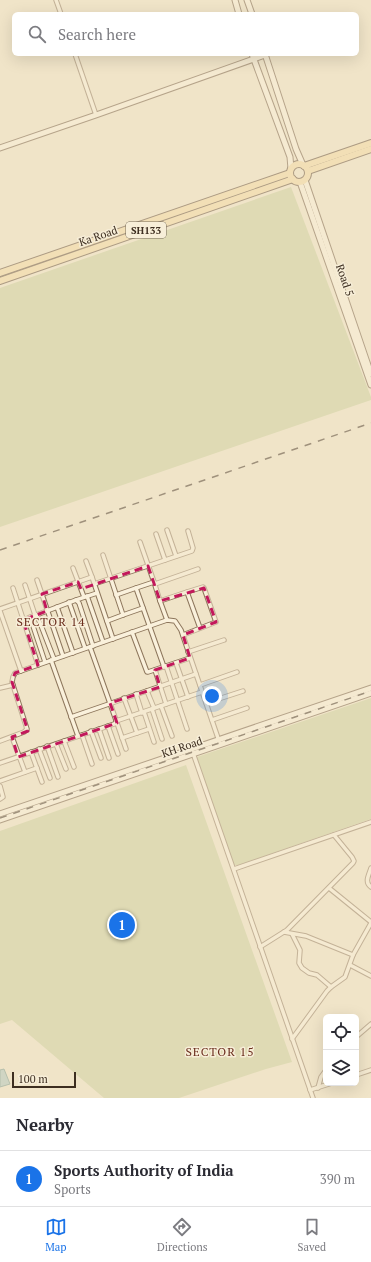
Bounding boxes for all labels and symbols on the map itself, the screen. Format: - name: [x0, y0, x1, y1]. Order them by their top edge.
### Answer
- road number: SH133: [126, 222, 166, 238]
- street label: Ka Road: [77, 223, 119, 249]
- street label: Road 5: [333, 262, 357, 298]
- district label: SECTOR 14: [16, 614, 86, 629]
- your location: [202, 686, 222, 706]
- street label: KH Road: [160, 733, 204, 761]
- pin: 1: [109, 910, 135, 940]
- district label: SECTOR 15: [185, 1044, 255, 1059]
- scale bar: [12, 1070, 76, 1089]

